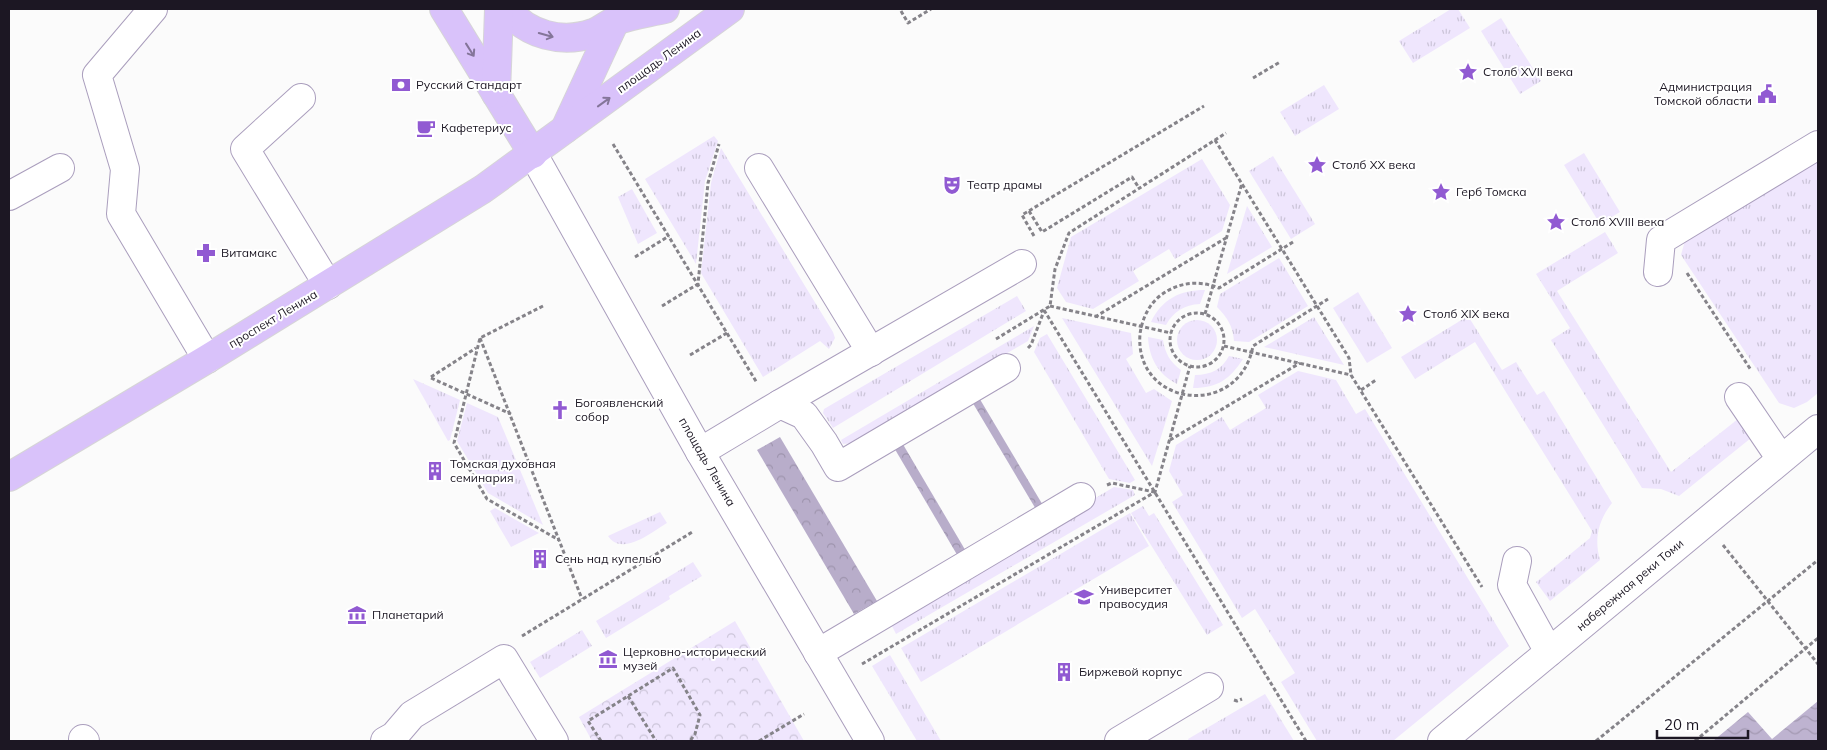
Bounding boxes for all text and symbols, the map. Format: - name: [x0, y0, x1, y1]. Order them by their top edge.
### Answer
- street label: площадь Ленина: [614, 25, 704, 96]
- one-way arrow: [538, 30, 554, 40]
- one-way arrow: [465, 43, 475, 57]
- place icon: Столб XVII века: [1457, 61, 1479, 83]
- place label: Столб XVII века: [1483, 64, 1573, 79]
- bank icon: Русский Стандарт: [390, 74, 412, 96]
- place label: Русский Стандарт: [416, 77, 522, 92]
- place label: Администрация Томской области: [1654, 79, 1752, 108]
- public building icon: Администрация Томской области: [1756, 83, 1778, 105]
- one-way arrow: [597, 96, 610, 107]
- cafe icon: Кафетериус: [415, 117, 437, 139]
- place label: Кафетериус: [441, 120, 512, 135]
- place icon: Столб XX века: [1306, 154, 1328, 176]
- place label: Столб XX века: [1332, 157, 1416, 172]
- theatre icon: Театр драмы: [941, 174, 963, 196]
- place label: Театр драмы: [967, 177, 1042, 192]
- place icon: Герб Томска: [1430, 181, 1452, 203]
- place label: Герб Томска: [1456, 184, 1527, 199]
- place icon: Столб XVIII века: [1545, 211, 1567, 233]
- place label: Столб XVIII века: [1571, 214, 1664, 229]
- pharmacy icon: Витамакс: [195, 242, 217, 264]
- place label: Витамакс: [221, 245, 277, 260]
- street label: проспект Ленина: [226, 286, 320, 351]
- place icon: Столб XIX века: [1397, 303, 1419, 325]
- place label: Столб XIX века: [1423, 306, 1510, 321]
- place label: Богоявленский собор: [575, 395, 663, 424]
- church icon: Богоявленский собор: [549, 399, 571, 421]
- street label: площадь Ленина: [676, 415, 739, 509]
- place label: Томская духовная семинария: [450, 456, 556, 485]
- building icon: Томская духовная семинария: [424, 460, 446, 482]
- street label: набережная реки Томи: [1573, 535, 1686, 634]
- building icon: Сень над купелью: [529, 548, 551, 570]
- place label: Сень над купелью: [555, 551, 661, 566]
- place label: Университет правосудия: [1098, 582, 1173, 611]
- school or university icon: Университет правосудия: [1073, 586, 1095, 608]
- museum icon: Планетарий: [346, 604, 368, 626]
- place label: Планетарий: [372, 607, 444, 622]
- place label: Церковно-исторический музей: [623, 644, 766, 673]
- museum icon: Церковно-исторический музей: [597, 648, 619, 670]
- building icon: Биржевой корпус: [1053, 661, 1075, 683]
- place label: Биржевой корпус: [1079, 664, 1182, 679]
- scale bar: [1657, 708, 1748, 740]
- text: 20 m: [1664, 715, 1699, 734]

